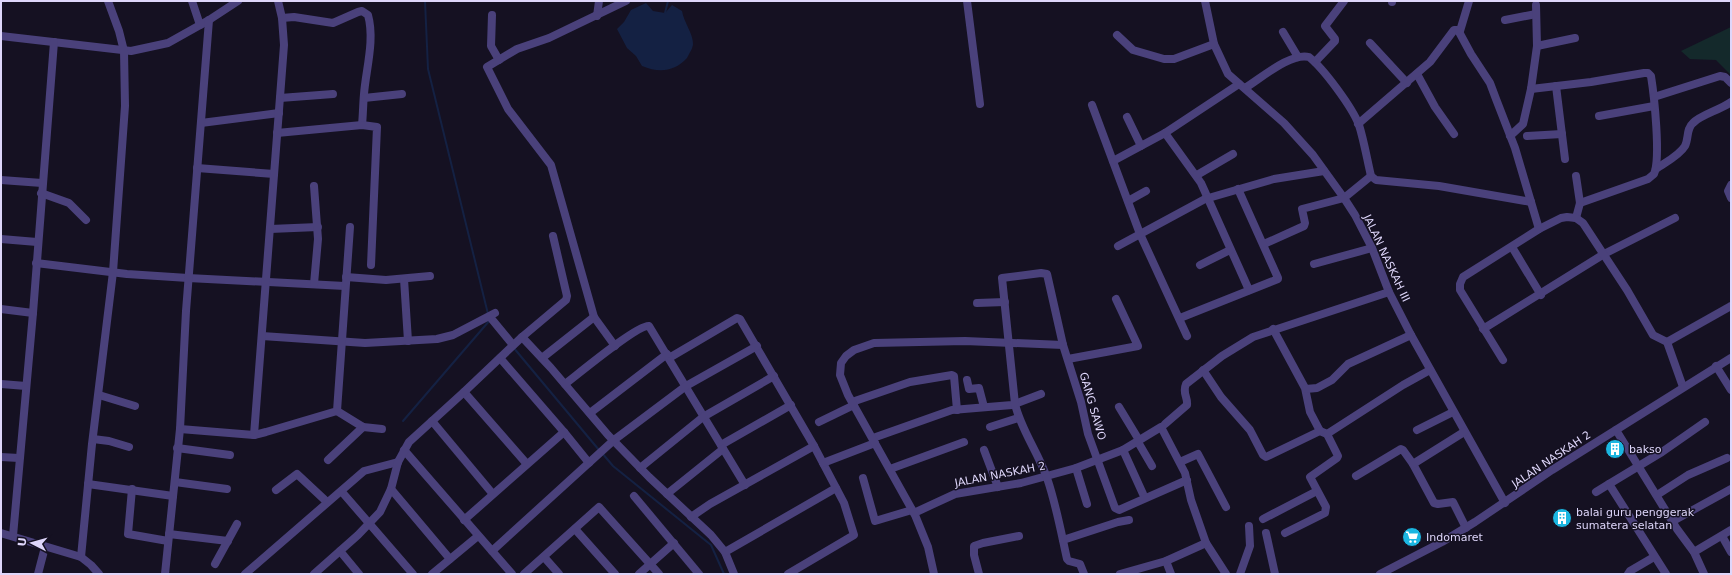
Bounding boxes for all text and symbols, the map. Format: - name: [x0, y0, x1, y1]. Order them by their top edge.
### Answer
- street label: JALAN NASKAH III: [1360, 212, 1413, 304]
- street label: GANG SAWO: [1077, 371, 1108, 442]
- street label: JALAN NASKAH 2: [1509, 428, 1593, 491]
- building icon: bakso: [1604, 438, 1626, 460]
- place label: bakso: [1629, 443, 1662, 456]
- street label: JALAN NASKAH 2: [953, 459, 1047, 490]
- place label: balai guru penggerak sumatera selatan: [1576, 506, 1695, 532]
- building icon: balai guru penggerak sumatera selatan: [1551, 507, 1573, 529]
- north arrow: [12, 523, 52, 563]
- supermarket icon: Indomaret: [1401, 526, 1423, 548]
- place label: Indomaret: [1426, 531, 1483, 544]
- text: U: [16, 537, 29, 547]

